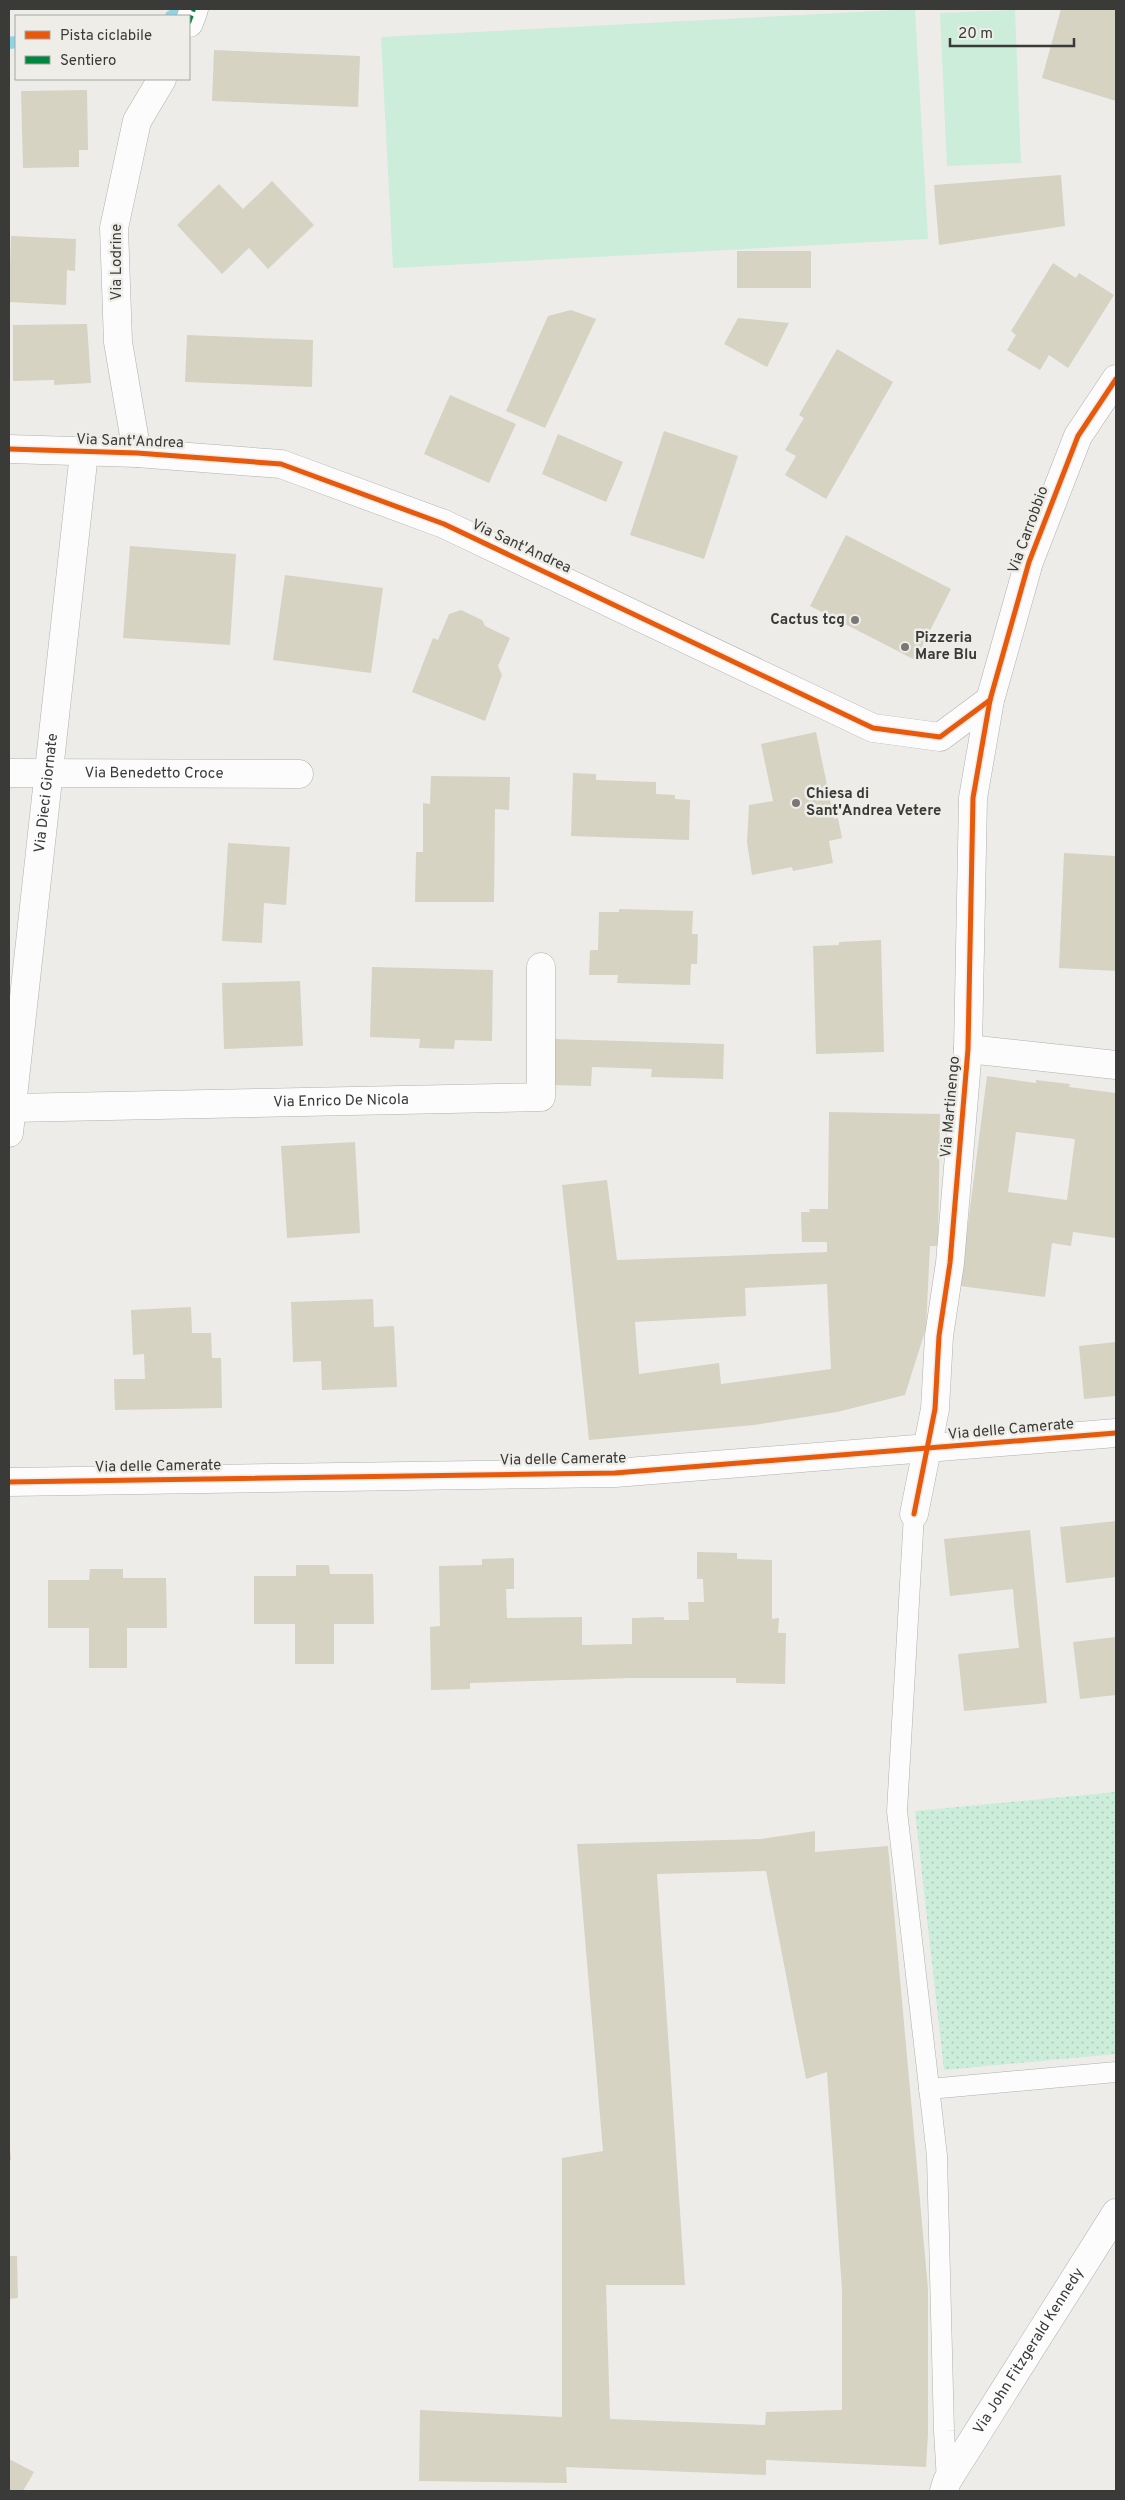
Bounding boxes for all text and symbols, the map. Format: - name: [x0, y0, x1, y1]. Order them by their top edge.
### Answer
- legend: [15, 15, 190, 80]
- scale bar: [950, 15, 1074, 47]
- text: 20 m: [958, 25, 993, 44]
- text: Pista ciclabile: [60, 27, 152, 46]
- text: Sentiero: [60, 52, 116, 71]
- street label: Via Lodrine: [108, 224, 127, 300]
- street label: Via Sant'Andrea: [76, 431, 184, 453]
- street label: Via Carrobbio: [1004, 484, 1054, 576]
- street label: Via Sant'Andrea: [468, 516, 574, 578]
- place label: Cactus tcg: [770, 611, 845, 630]
- marker: Cactus tcg: [849, 614, 861, 626]
- place label: Pizzeria Mare Blu: [915, 629, 977, 665]
- marker: Pizzeria Mare Blu: [899, 641, 911, 653]
- street label: Via Dieci Giornate: [30, 732, 63, 854]
- street label: Via Benedetto Croce: [84, 764, 224, 783]
- place label: Chiesa di Sant'Andrea Vetere: [806, 785, 941, 821]
- marker: Chiesa di Sant'Andrea Vetere: [790, 797, 802, 809]
- street label: Via Martinengo: [937, 1055, 965, 1159]
- street label: Via Enrico De Nicola: [273, 1090, 409, 1112]
- street label: Via delle Camerate: [947, 1415, 1075, 1445]
- street label: Via delle Camerate: [499, 1449, 627, 1471]
- street label: Via delle Camerate: [94, 1456, 222, 1478]
- street label: Via John Fitzgerald Kennedy: [969, 2264, 1089, 2438]

